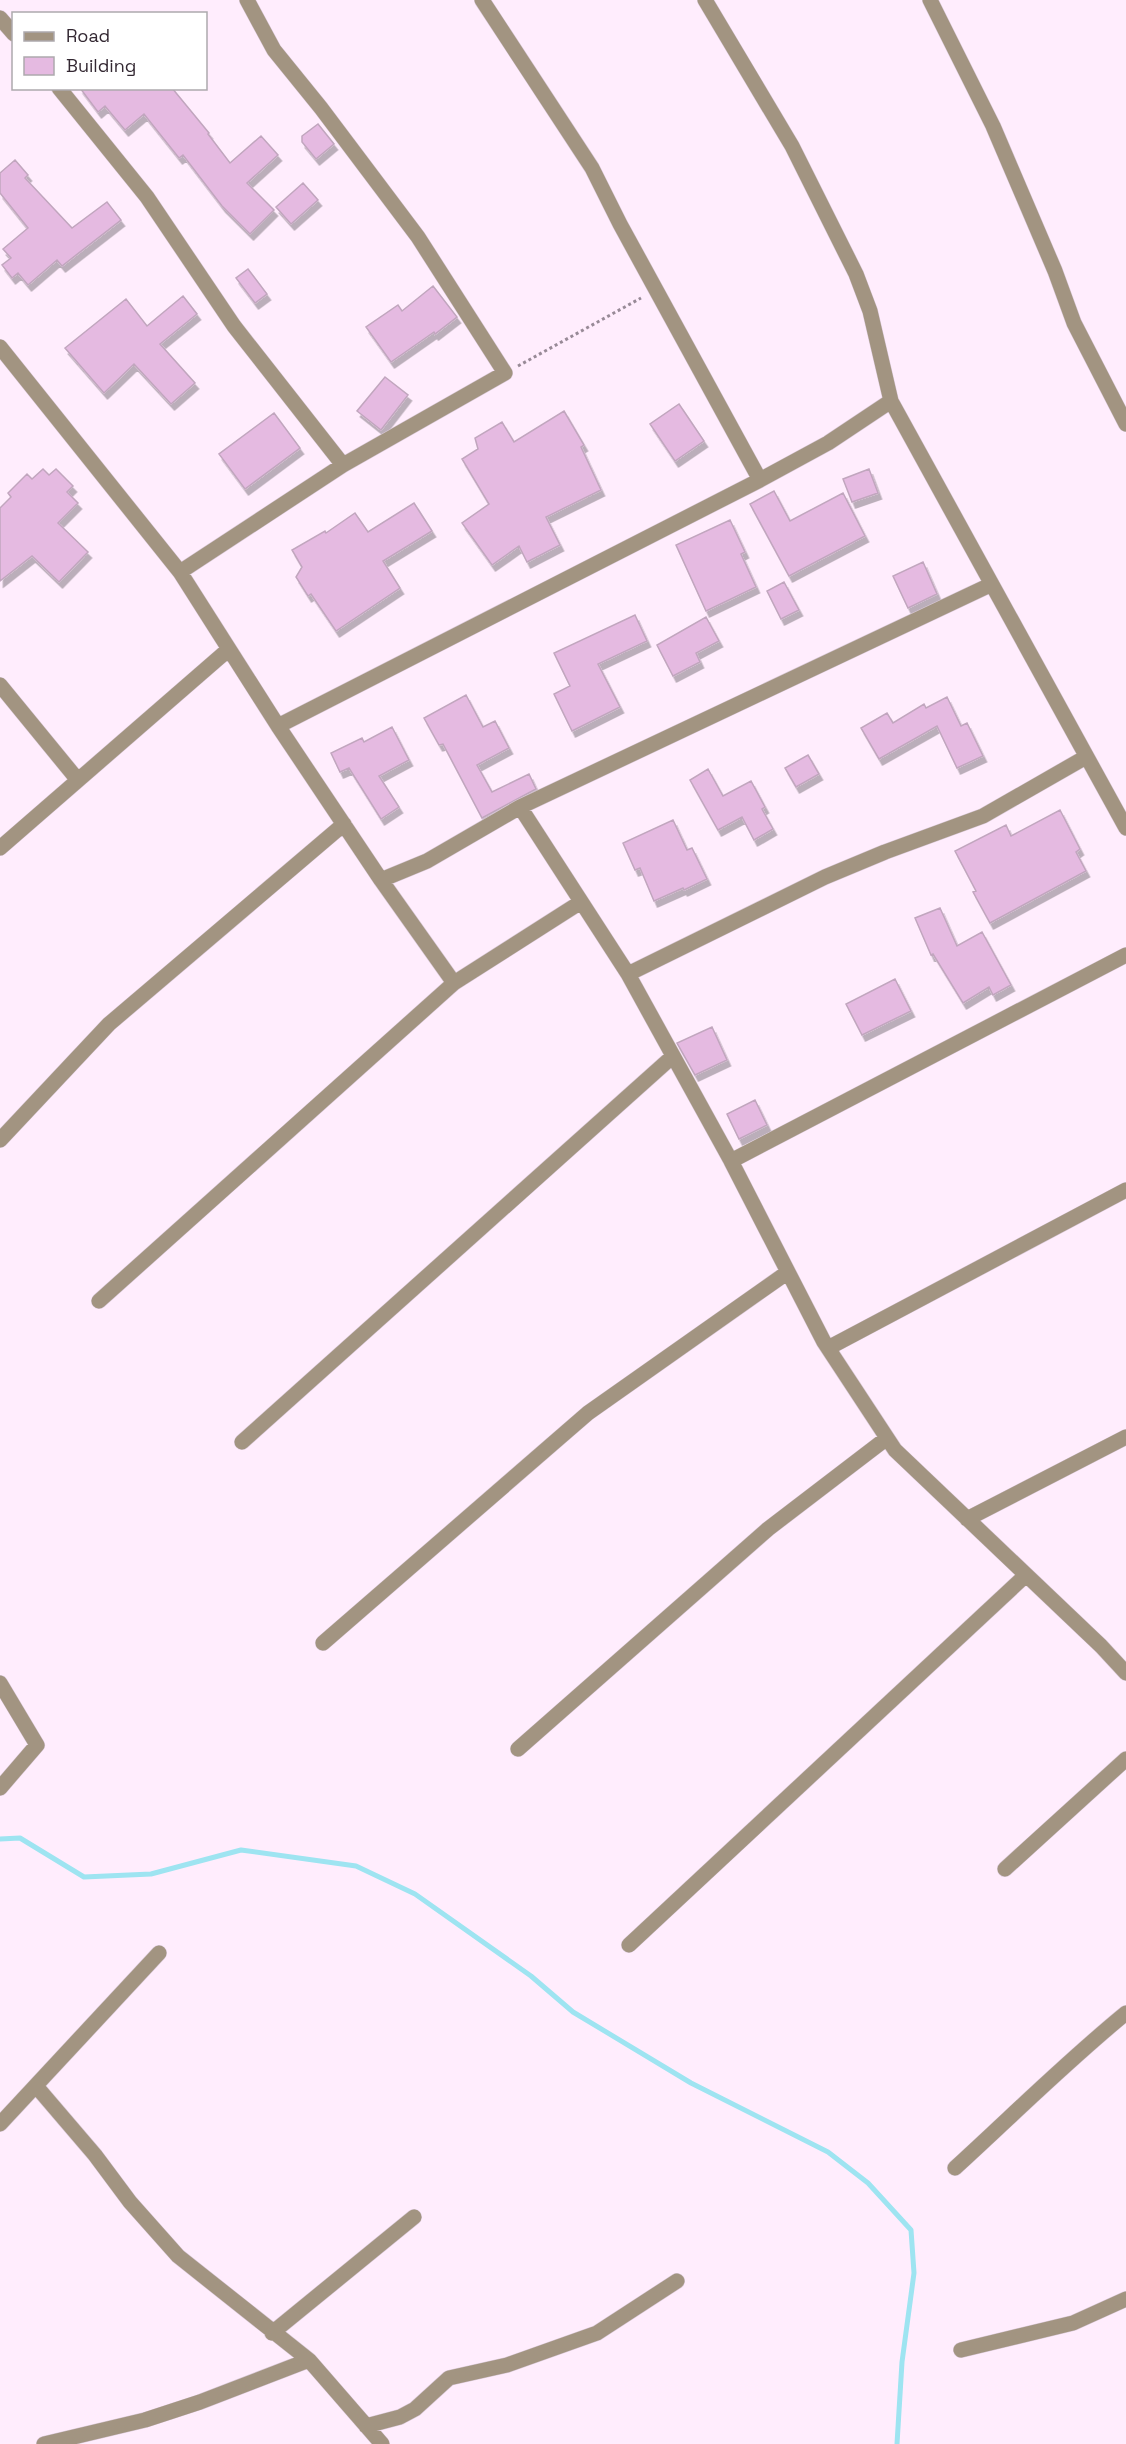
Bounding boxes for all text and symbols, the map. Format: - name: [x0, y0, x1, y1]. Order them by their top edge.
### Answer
- legend: [12, 12, 207, 90]
- text: Road: [66, 24, 110, 47]
- text: Building: [66, 54, 136, 77]

